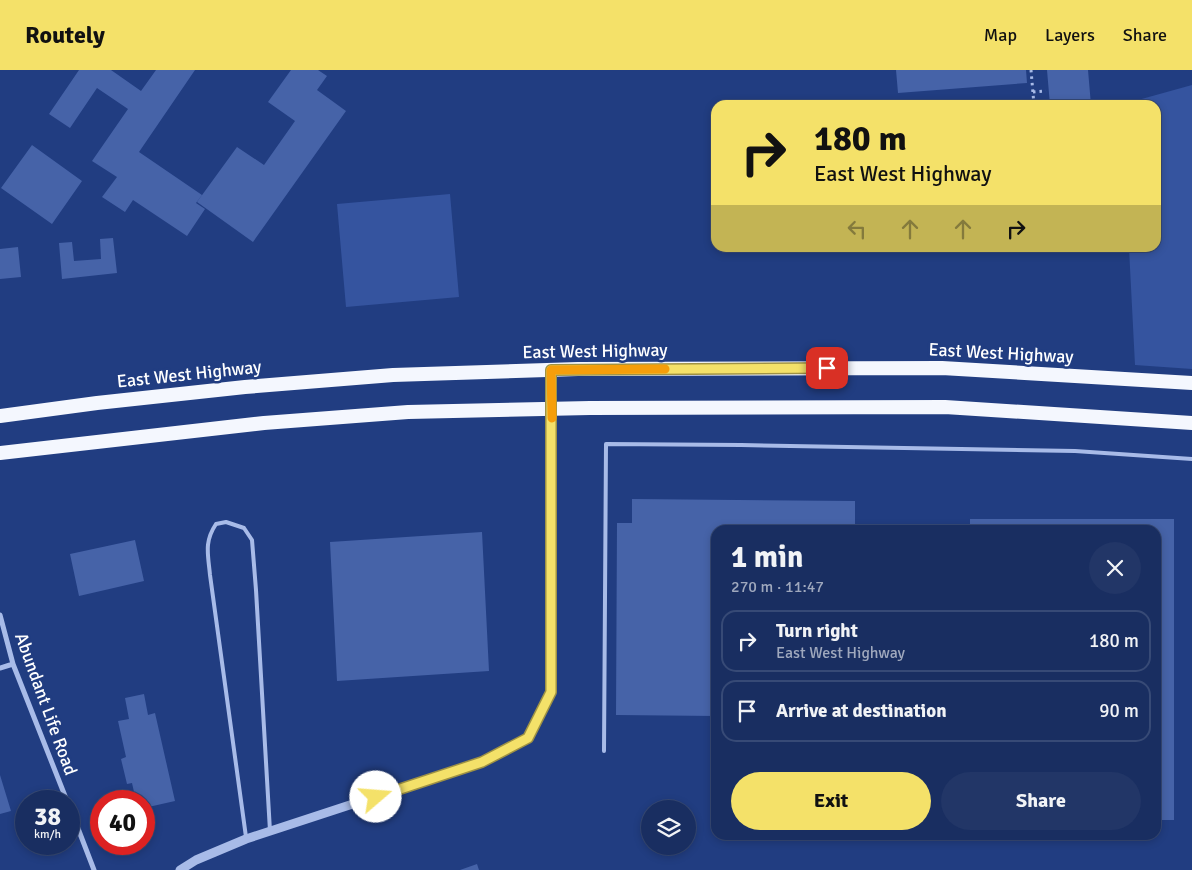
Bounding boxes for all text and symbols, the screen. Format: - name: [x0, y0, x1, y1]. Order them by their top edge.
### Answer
- text: Routely: [25, 20, 105, 50]
- text: Map: [984, 24, 1017, 46]
- text: Layers: [1045, 24, 1095, 46]
- text: Share: [1123, 24, 1167, 46]
- text: 180 m: [814, 117, 907, 160]
- icon: right: [731, 120, 796, 185]
- text: East West Highway: [814, 160, 992, 187]
- icon: left: [843, 215, 871, 243]
- icon: ahead: [896, 215, 924, 243]
- icon: ahead: [949, 215, 977, 243]
- icon: right: [1002, 215, 1030, 243]
- street label: East West Highway: [928, 338, 1075, 368]
- street label: East West Highway: [522, 339, 668, 363]
- pin: [806, 347, 848, 389]
- icon: arrive: [813, 354, 841, 382]
- street label: East West Highway: [116, 355, 263, 393]
- text: 1 min: [731, 539, 803, 576]
- button: close: [1089, 542, 1141, 594]
- text: 270 m · 11:47: [731, 577, 824, 597]
- text: Turn right: [776, 619, 858, 643]
- icon: right: [733, 627, 761, 655]
- text: 180 m: [1089, 629, 1139, 653]
- street label: Abundant Life Road: [10, 630, 82, 778]
- text: East West Highway: [776, 643, 905, 663]
- icon: arrive: [733, 697, 761, 725]
- text: Arrive at destination: [776, 699, 947, 723]
- text: 90 m: [1099, 699, 1139, 723]
- position arrow: [349, 770, 401, 822]
- button: Exit: [731, 772, 931, 830]
- button: Share: [941, 772, 1141, 830]
- speed limit sign: 40: [90, 790, 155, 855]
- map controls: [641, 800, 696, 855]
- button: layers: [641, 800, 696, 855]
- text: 38: [34, 801, 61, 832]
- text: km/h: [34, 827, 61, 842]

